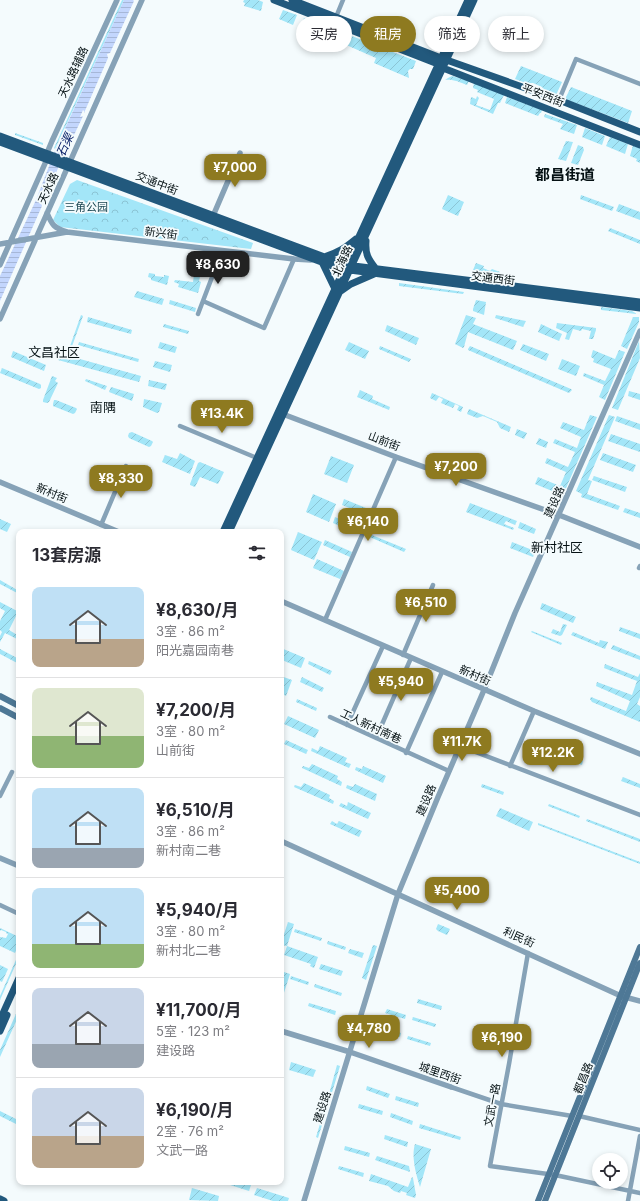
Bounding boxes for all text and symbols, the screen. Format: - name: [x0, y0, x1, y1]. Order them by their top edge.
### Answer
- chip: 买房: [296, 16, 352, 52]
- chip: 租房: [360, 16, 416, 52]
- chip: 筛选: [424, 16, 480, 52]
- chip: 新上: [488, 16, 544, 52]
- street label: 天水路辅路: [55, 44, 91, 100]
- street label: 平安西街: [520, 80, 566, 110]
- water label: 石渠: [53, 129, 77, 159]
- pin: ¥7,000: [202, 154, 268, 188]
- text: ¥7,000: [213, 159, 257, 175]
- district label: 都昌街道: [535, 165, 595, 184]
- street label: 交通中街: [134, 169, 180, 197]
- street label: 天水路: [35, 170, 61, 206]
- park label: 三角公园: [64, 200, 108, 214]
- street label: 新兴街: [144, 224, 178, 242]
- street label: 北海路: [329, 243, 355, 279]
- pin: ¥8,630: [185, 251, 251, 285]
- text: ¥8,630: [195, 256, 241, 272]
- street label: 交通西街: [470, 268, 516, 288]
- district label: 文昌社区: [28, 344, 80, 360]
- district label: 南隅: [90, 399, 116, 415]
- pin: ¥13.4K: [189, 400, 255, 434]
- text: ¥13.4K: [200, 405, 244, 421]
- street label: 山前街: [366, 429, 402, 453]
- pin: ¥7,200: [423, 453, 489, 487]
- text: ¥7,200: [434, 458, 478, 474]
- pin: ¥8,330: [88, 465, 154, 499]
- text: ¥8,330: [98, 470, 144, 486]
- street label: 新村街: [34, 480, 70, 506]
- street label: 建设路: [541, 484, 567, 520]
- pin: ¥6,140: [335, 508, 401, 542]
- text: ¥6,140: [347, 513, 389, 529]
- district label: 新村社区: [531, 539, 583, 555]
- icon: filters: [246, 542, 268, 564]
- text: 13套房源: [32, 545, 101, 565]
- pin: ¥6,510: [393, 589, 459, 623]
- text: ¥6,510: [405, 594, 447, 610]
- text: ¥8,630/月: [156, 600, 239, 620]
- icon: home: [64, 603, 112, 651]
- text: 3室 · 86 m²: [156, 623, 225, 639]
- text: 阳光嘉园南巷: [156, 642, 234, 658]
- street label: 新村街: [457, 662, 493, 688]
- pin: ¥5,940: [368, 668, 434, 702]
- text: ¥5,940: [378, 673, 424, 689]
- text: ¥7,200/月: [156, 700, 236, 720]
- icon: home: [64, 704, 112, 752]
- street label: 工人新村南巷: [338, 706, 404, 746]
- text: 3室 · 80 m²: [156, 723, 225, 739]
- pin: ¥11.7K: [429, 728, 495, 762]
- text: ¥11.7K: [442, 733, 482, 749]
- pin: ¥12.2K: [520, 739, 586, 773]
- text: 山前街: [156, 742, 195, 758]
- text: ¥12.2K: [531, 744, 575, 760]
- street label: 建设路: [413, 782, 439, 818]
- text: ¥6,510/月: [156, 800, 235, 820]
- icon: home: [64, 804, 112, 852]
- text: 3室 · 86 m²: [156, 823, 225, 839]
- text: 新村南二巷: [156, 842, 221, 858]
- pin: ¥5,400: [424, 877, 490, 911]
- text: ¥5,400: [434, 882, 480, 898]
- text: ¥5,940/月: [156, 900, 239, 920]
- icon: home: [64, 904, 112, 952]
- text: 3室 · 80 m²: [156, 923, 225, 939]
- street label: 利民街: [501, 924, 537, 950]
- text: 新村北二巷: [156, 942, 221, 958]
- text: ¥11,700/月: [156, 1000, 242, 1020]
- icon: home: [64, 1004, 112, 1052]
- pin: ¥4,780: [336, 1015, 402, 1049]
- text: ¥4,780: [347, 1020, 391, 1036]
- text: 5室 · 123 m²: [156, 1023, 230, 1039]
- pin: ¥6,190: [469, 1024, 535, 1058]
- text: ¥6,190: [481, 1029, 523, 1045]
- text: 建设路: [156, 1042, 195, 1058]
- street label: 城里西街: [417, 1059, 463, 1087]
- street label: 都昌路: [570, 1060, 596, 1096]
- street label: 文武一路: [481, 1082, 503, 1128]
- street label: 建设路: [310, 1089, 334, 1125]
- text: ¥6,190/月: [156, 1100, 234, 1120]
- icon: home: [64, 1104, 112, 1152]
- text: 2室 · 76 m²: [156, 1123, 224, 1139]
- text: 文武一路: [156, 1142, 208, 1158]
- map controls: [592, 1153, 628, 1189]
- button: locate: [592, 1153, 628, 1189]

